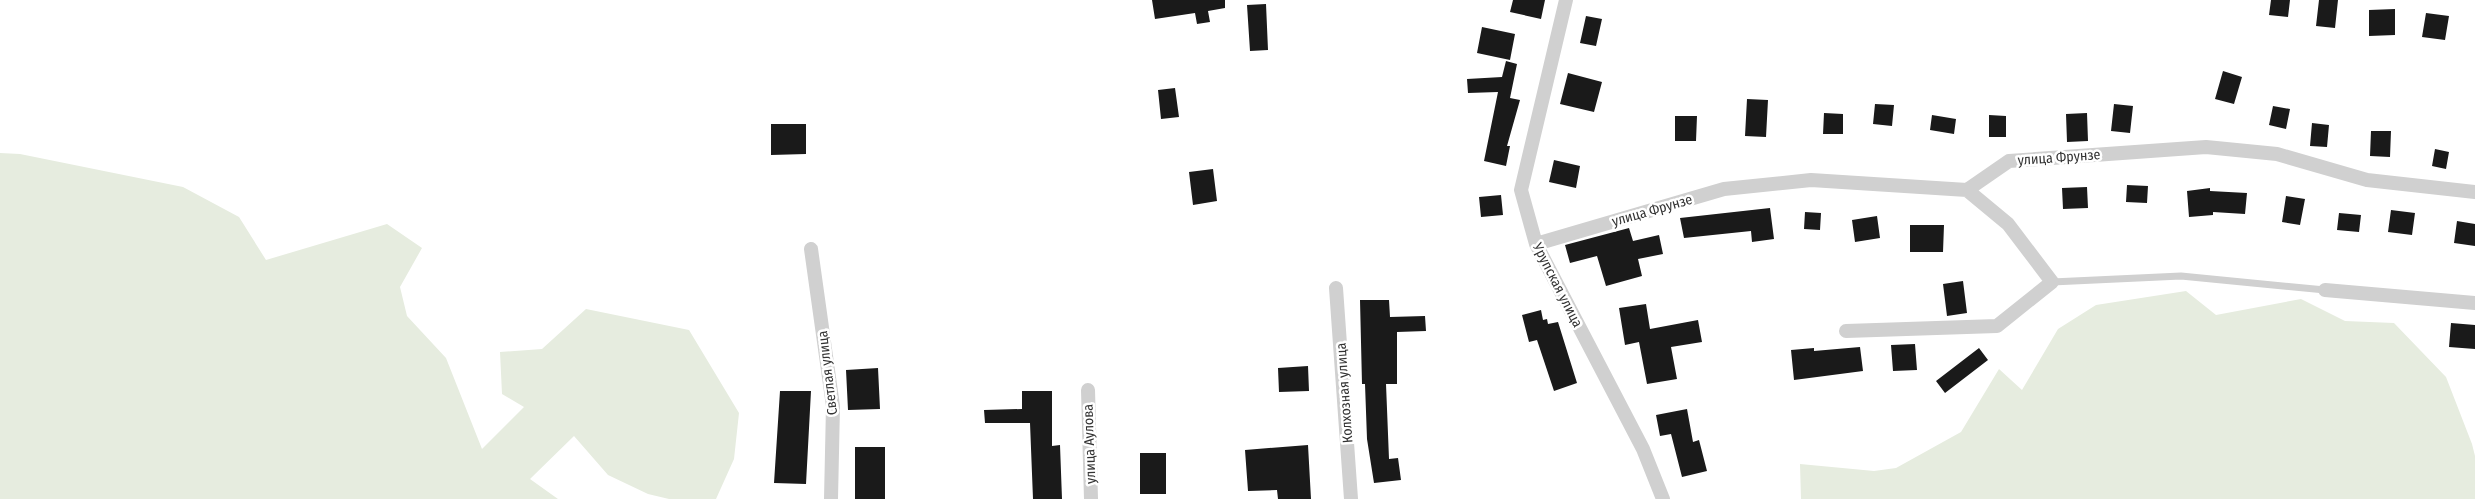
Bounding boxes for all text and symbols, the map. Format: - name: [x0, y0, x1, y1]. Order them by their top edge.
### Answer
- street label: улица Фрунзе: [2017, 146, 2101, 169]
- street label: улица Фрунзе: [1610, 191, 1694, 230]
- street label: Урупская улица: [1529, 239, 1586, 330]
- street label: Светлая улица: [814, 330, 841, 416]
- street label: Колхозная улица: [1333, 342, 1356, 444]
- street label: улица Аулова: [1080, 404, 1099, 484]

